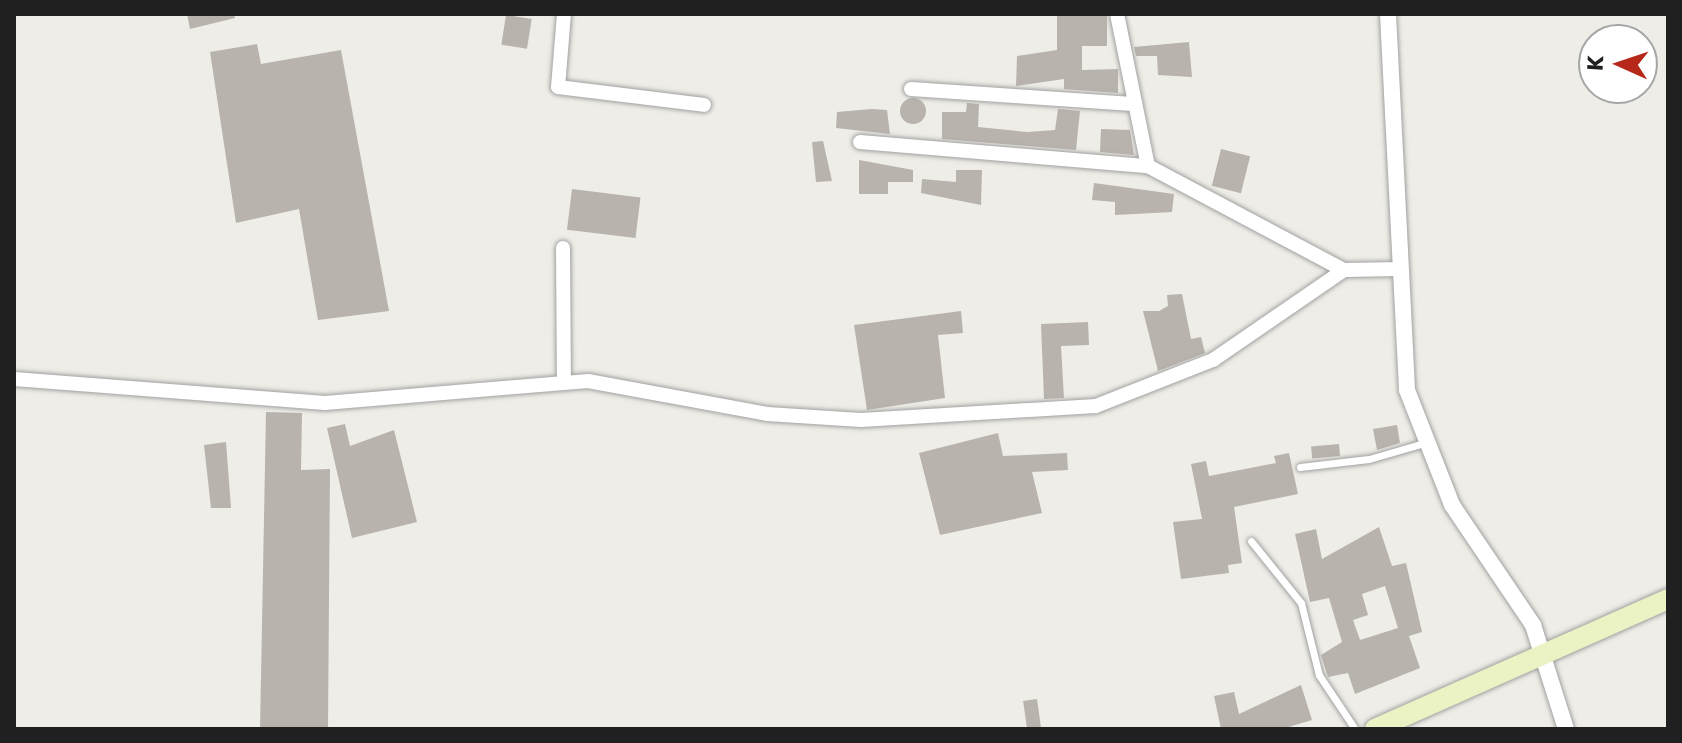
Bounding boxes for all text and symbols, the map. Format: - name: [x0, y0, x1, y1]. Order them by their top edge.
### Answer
- north arrow: [1578, 24, 1658, 104]
- text: K: [1580, 54, 1611, 71]

